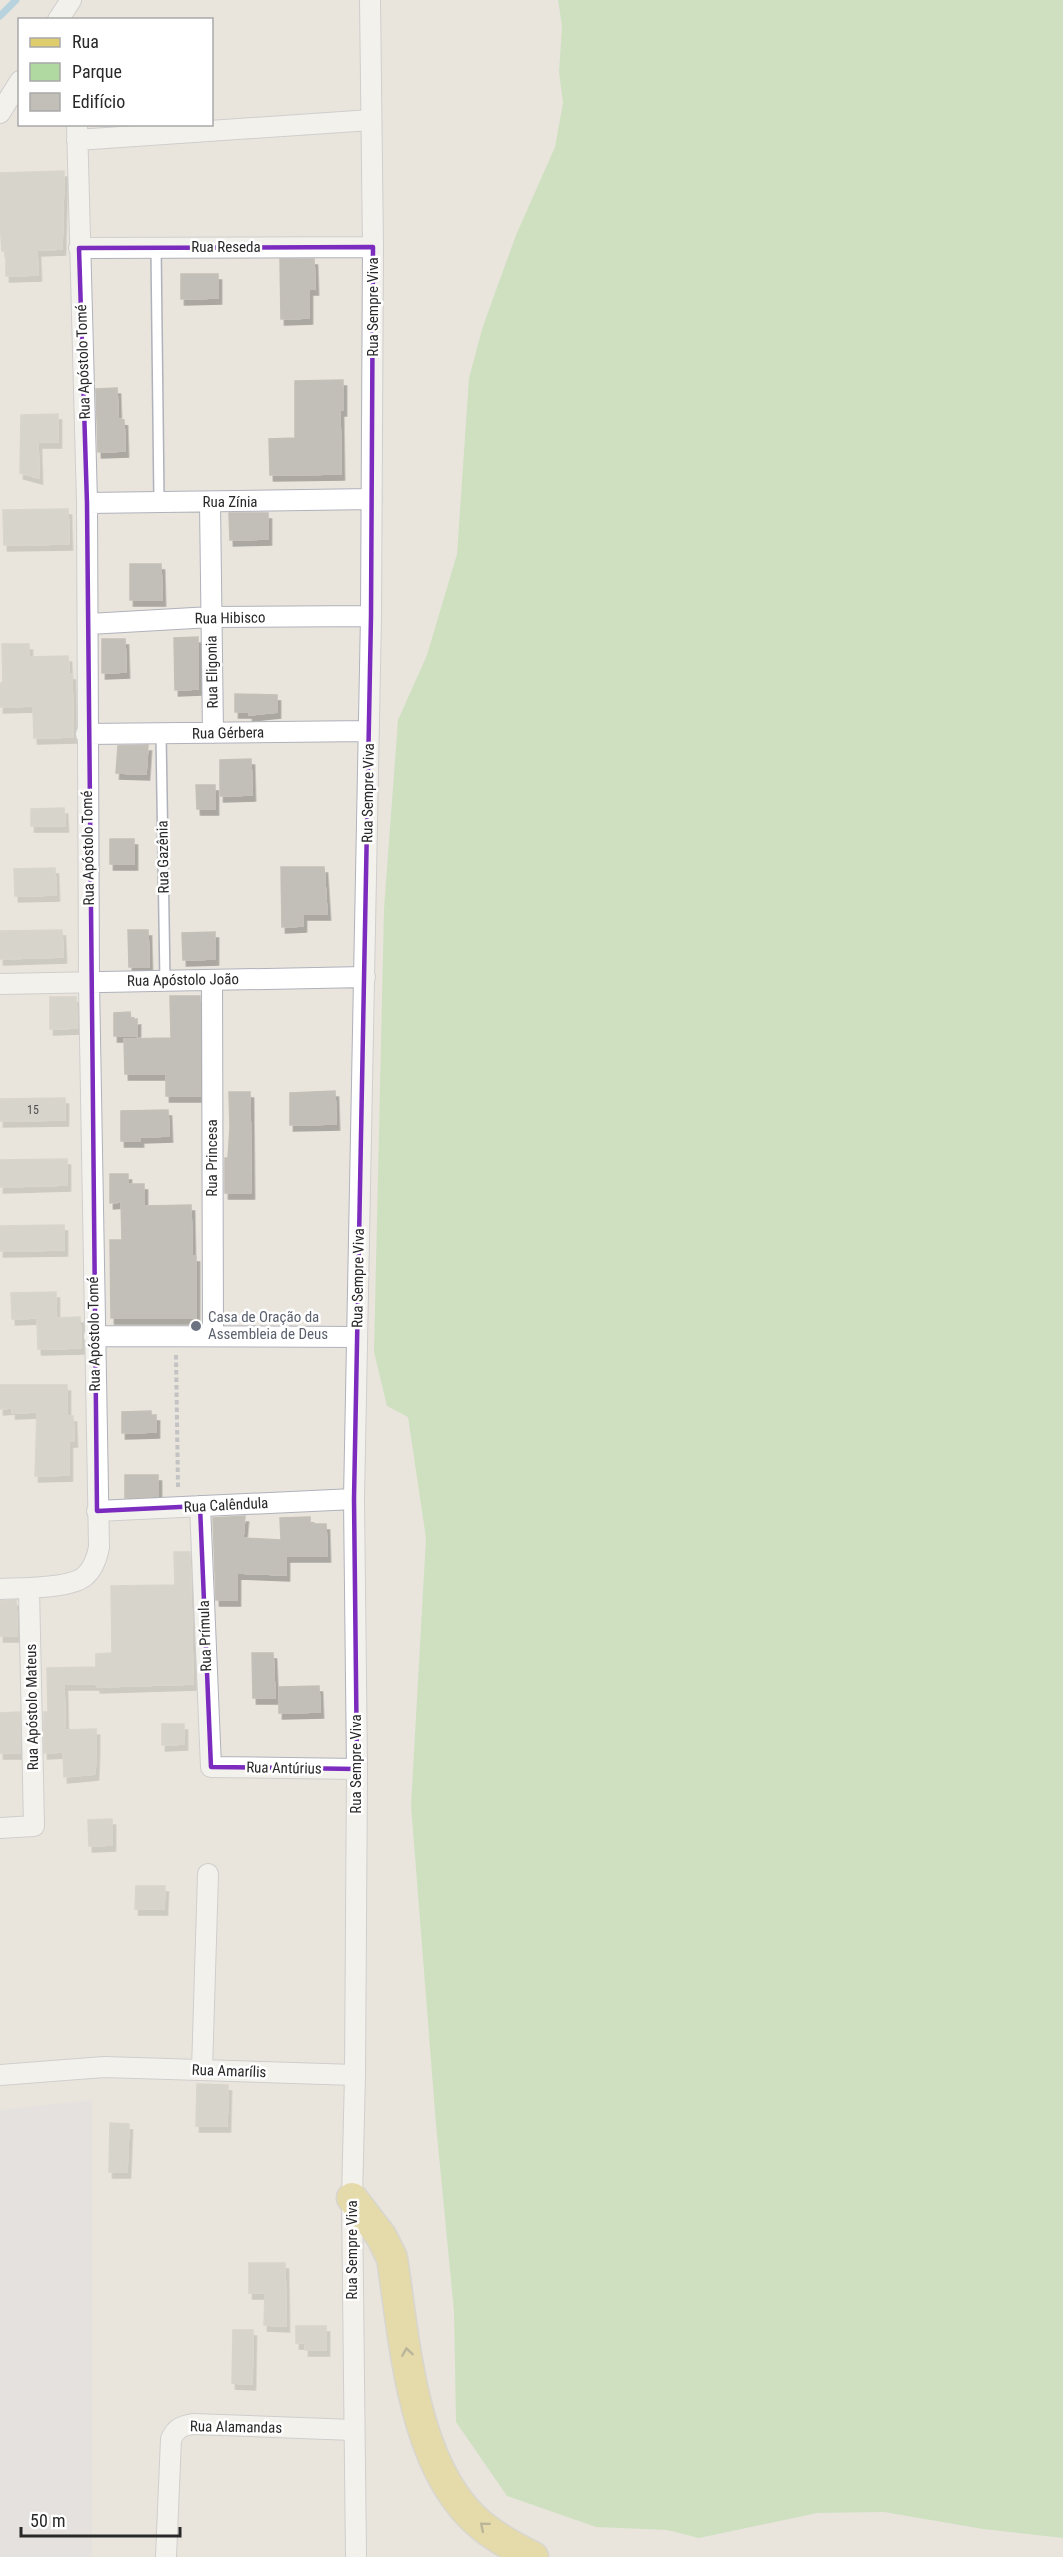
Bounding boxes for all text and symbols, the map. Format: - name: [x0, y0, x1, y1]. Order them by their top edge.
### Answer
- legend: [18, 18, 213, 126]
- text: Rua: [72, 31, 99, 52]
- text: Parque: [72, 61, 122, 82]
- text: Edifício: [72, 91, 125, 112]
- street label: Rua Reseda: [191, 238, 261, 256]
- street label: Rua Sempre Viva: [364, 257, 382, 357]
- street label: Rua Apóstolo Tomé: [72, 304, 94, 420]
- street label: Rua Zínia: [202, 493, 258, 511]
- street label: Rua Hibisco: [194, 608, 266, 628]
- street label: Rua Eligonia: [202, 635, 222, 709]
- street label: Rua Gérbera: [192, 723, 264, 743]
- street label: Rua Sempre Viva: [358, 743, 378, 843]
- street label: Rua Apóstolo Tomé: [78, 790, 98, 906]
- street label: Rua Gazênia: [153, 820, 173, 894]
- street label: Rua Apóstolo João: [127, 970, 239, 990]
- house number: 15: [27, 1103, 39, 1117]
- street label: Rua Princesa: [203, 1119, 221, 1197]
- street label: Rua Sempre Viva: [348, 1228, 368, 1328]
- street label: Rua Apóstolo Tomé: [84, 1276, 104, 1392]
- place label: Casa de Oração da Assembleia de Deus: [208, 1308, 328, 1343]
- marker: Casa de Oração da Assembleia de Deus: [189, 1319, 203, 1333]
- street label: Rua Calêndula: [183, 1494, 269, 1516]
- street label: Rua Prímula: [195, 1600, 215, 1672]
- street label: Rua Apóstolo Mateus: [22, 1643, 42, 1770]
- street label: Rua Sempre Viva: [347, 1714, 365, 1814]
- street label: Rua Antúrius: [246, 1758, 322, 1778]
- street label: Rua Amarílis: [191, 2061, 267, 2081]
- street label: Rua Sempre Viva: [343, 2200, 361, 2300]
- one-way arrow: [401, 2348, 414, 2358]
- street label: Rua Alamandas: [190, 2417, 282, 2437]
- scale bar: [21, 2500, 180, 2538]
- text: 50 m: [30, 2510, 65, 2531]
- one-way arrow: [480, 2522, 491, 2533]

